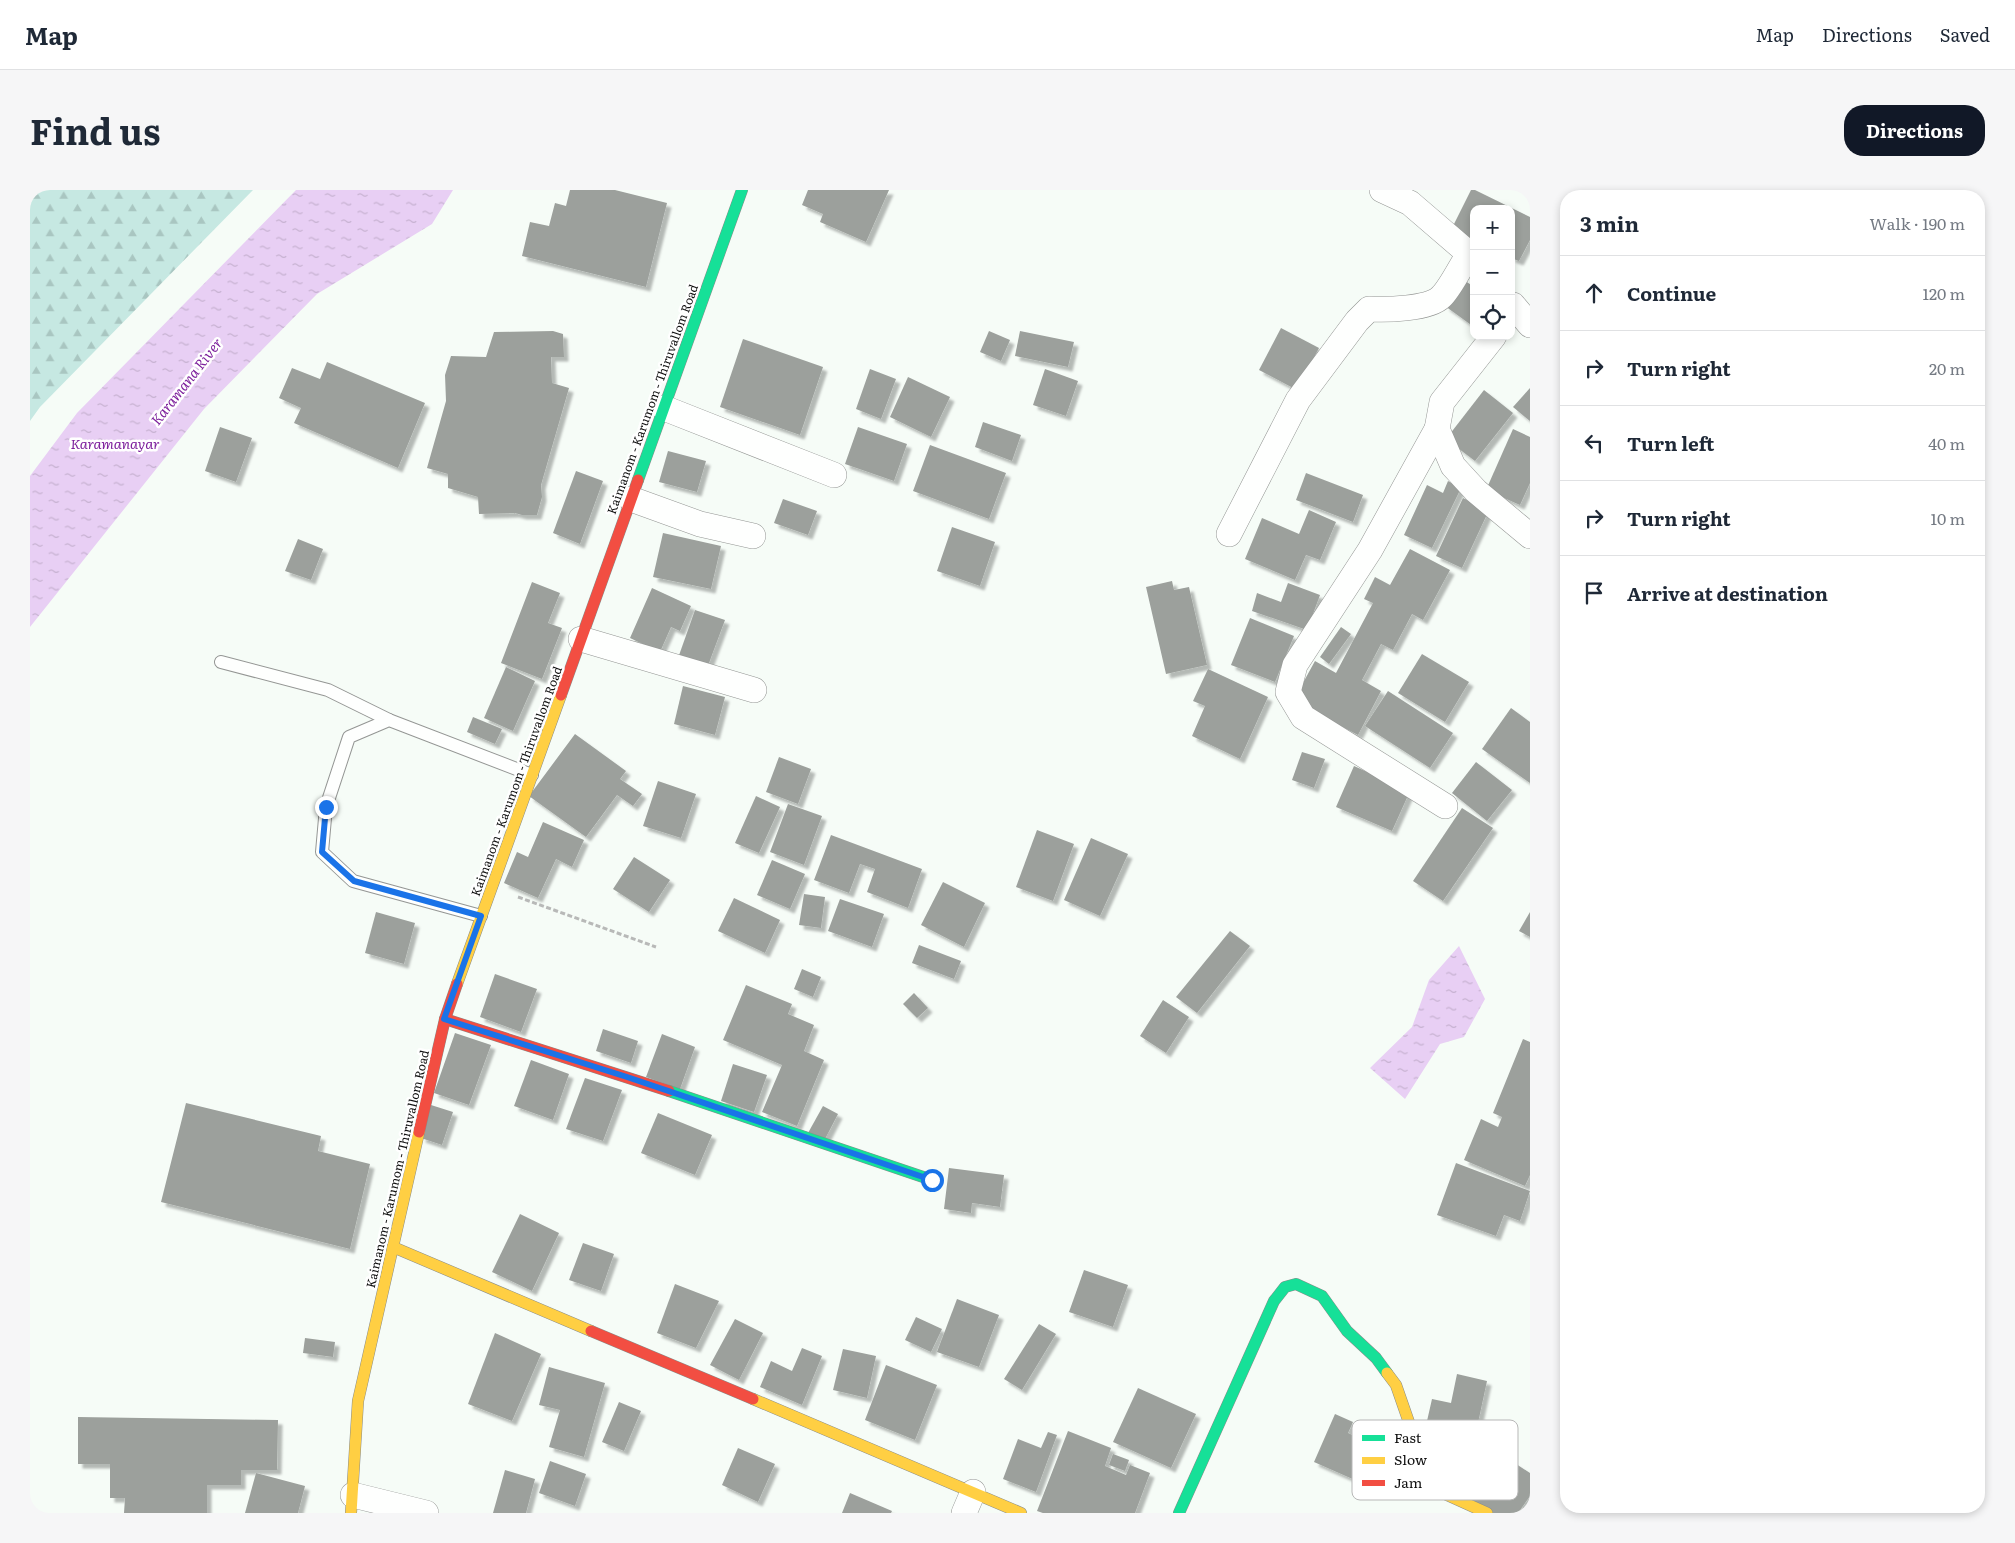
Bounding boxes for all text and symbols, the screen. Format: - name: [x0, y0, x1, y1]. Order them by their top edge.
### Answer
- text: Map: [25, 17, 78, 52]
- text: Map: [1756, 21, 1794, 48]
- text: Directions: [1822, 21, 1912, 48]
- text: Saved: [1940, 21, 1990, 48]
- text: Find us: [30, 104, 160, 156]
- button: Directions: [1844, 105, 1985, 156]
- map controls: [1470, 205, 1515, 340]
- button: +: [1470, 205, 1515, 250]
- text: 3 min: [1580, 207, 1639, 238]
- text: Walk · 190 m: [1869, 211, 1965, 235]
- button: −: [1470, 250, 1515, 295]
- icon: ahead: [1580, 279, 1608, 307]
- text: Continue: [1627, 279, 1716, 307]
- street label: Kaimanom - Karumom - Thiruvallom Road: [602, 281, 702, 517]
- text: 120 m: [1922, 281, 1965, 305]
- button: locate: [1470, 295, 1515, 340]
- water label: Karamana River: [146, 333, 227, 429]
- icon: right: [1580, 354, 1608, 382]
- text: Turn right: [1627, 354, 1731, 382]
- text: 20 m: [1929, 356, 1965, 380]
- icon: left: [1580, 429, 1608, 457]
- text: Turn left: [1627, 429, 1714, 457]
- text: 40 m: [1928, 431, 1965, 455]
- water label: Karamanayar: [70, 433, 160, 453]
- icon: right: [1580, 504, 1608, 532]
- text: Turn right: [1627, 504, 1731, 532]
- text: 10 m: [1931, 506, 1965, 530]
- icon: arrive: [1580, 579, 1608, 607]
- text: Arrive at destination: [1627, 579, 1828, 607]
- street label: Kaimanom - Karumom - Thiruvallom Road: [466, 663, 566, 899]
- route end: [315, 796, 338, 819]
- street label: Kaimanom - Karumom - Thiruvallom Road: [361, 1048, 433, 1290]
- route start: [921, 1169, 944, 1192]
- legend: [1352, 1420, 1518, 1500]
- text: Fast: [1394, 1427, 1422, 1447]
- text: Slow: [1394, 1449, 1427, 1469]
- text: Jam: [1394, 1472, 1423, 1492]

